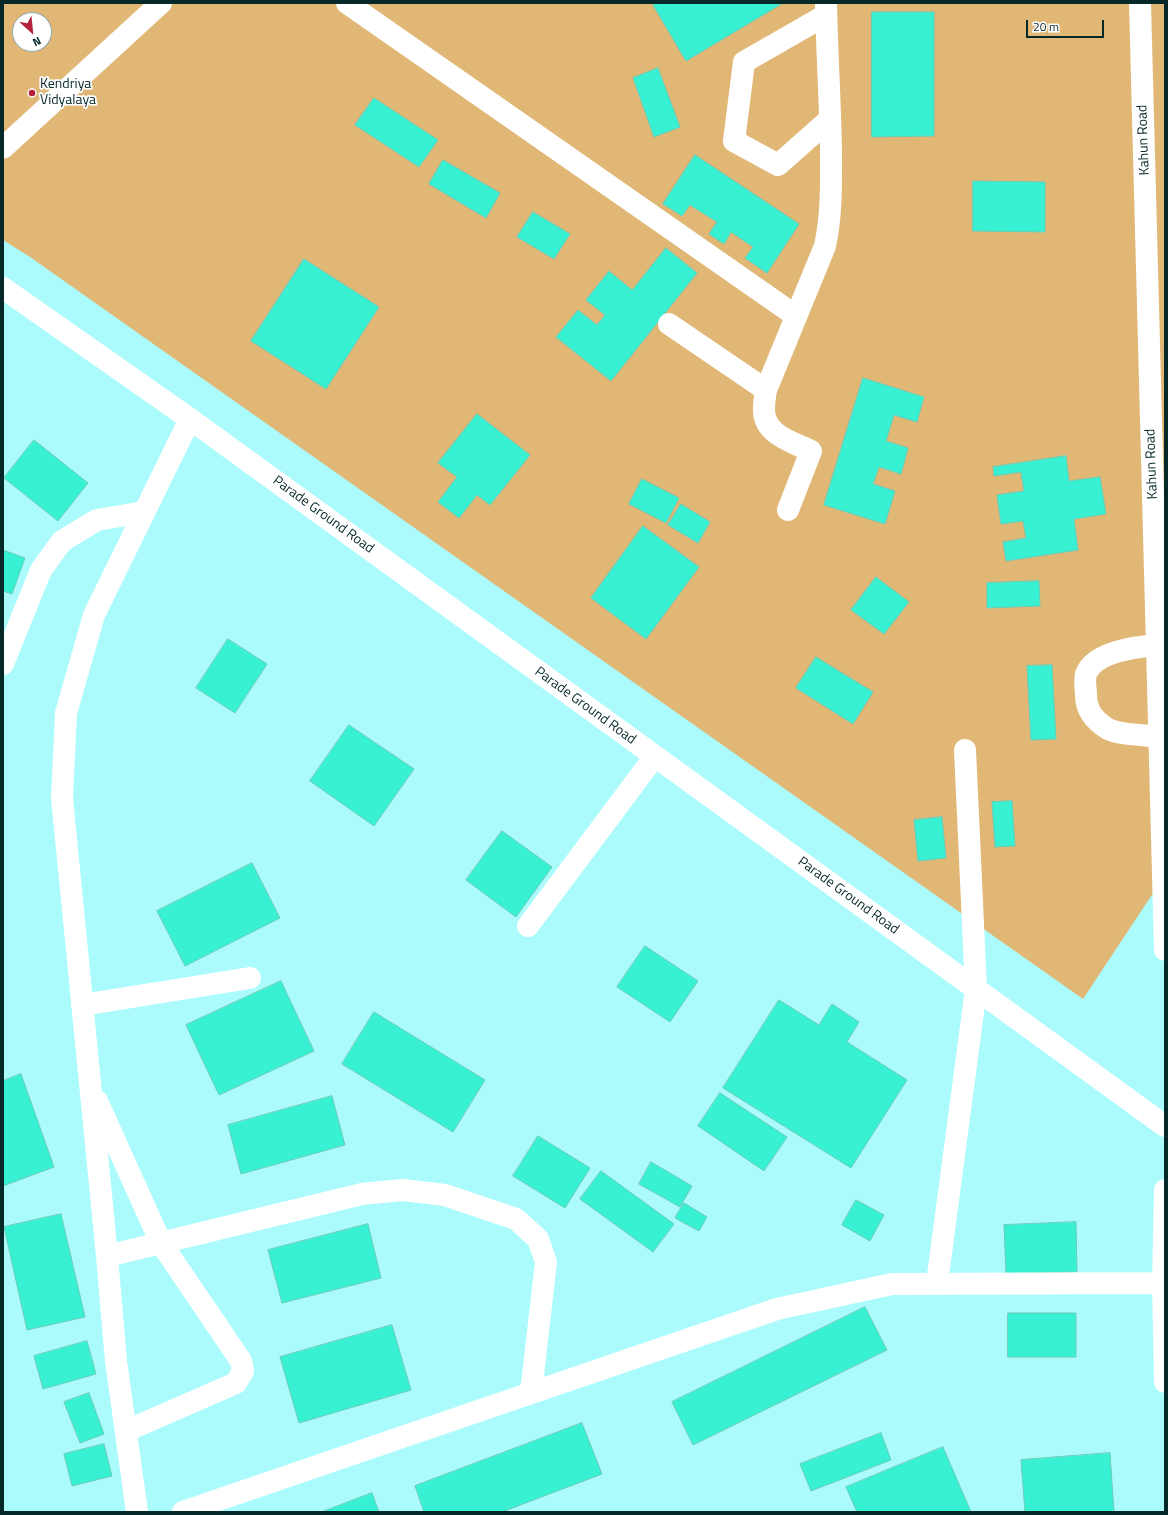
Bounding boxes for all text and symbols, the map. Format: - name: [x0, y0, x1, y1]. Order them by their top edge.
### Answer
- north arrow: [12, 12, 52, 52]
- scale bar: [1028, 12, 1106, 38]
- text: 20 m: [1033, 17, 1059, 36]
- text: N: [30, 33, 44, 51]
- place label: Kendriya Vidyalaya: [40, 77, 96, 110]
- marker: Kendriya Vidyalaya: [27, 88, 37, 98]
- street label: Kahun Road: [1134, 104, 1154, 176]
- street label: Kahun Road: [1142, 428, 1162, 500]
- street label: Parade Ground Road: [269, 473, 377, 557]
- street label: Parade Ground Road: [531, 664, 639, 748]
- street label: Parade Ground Road: [794, 854, 902, 938]

